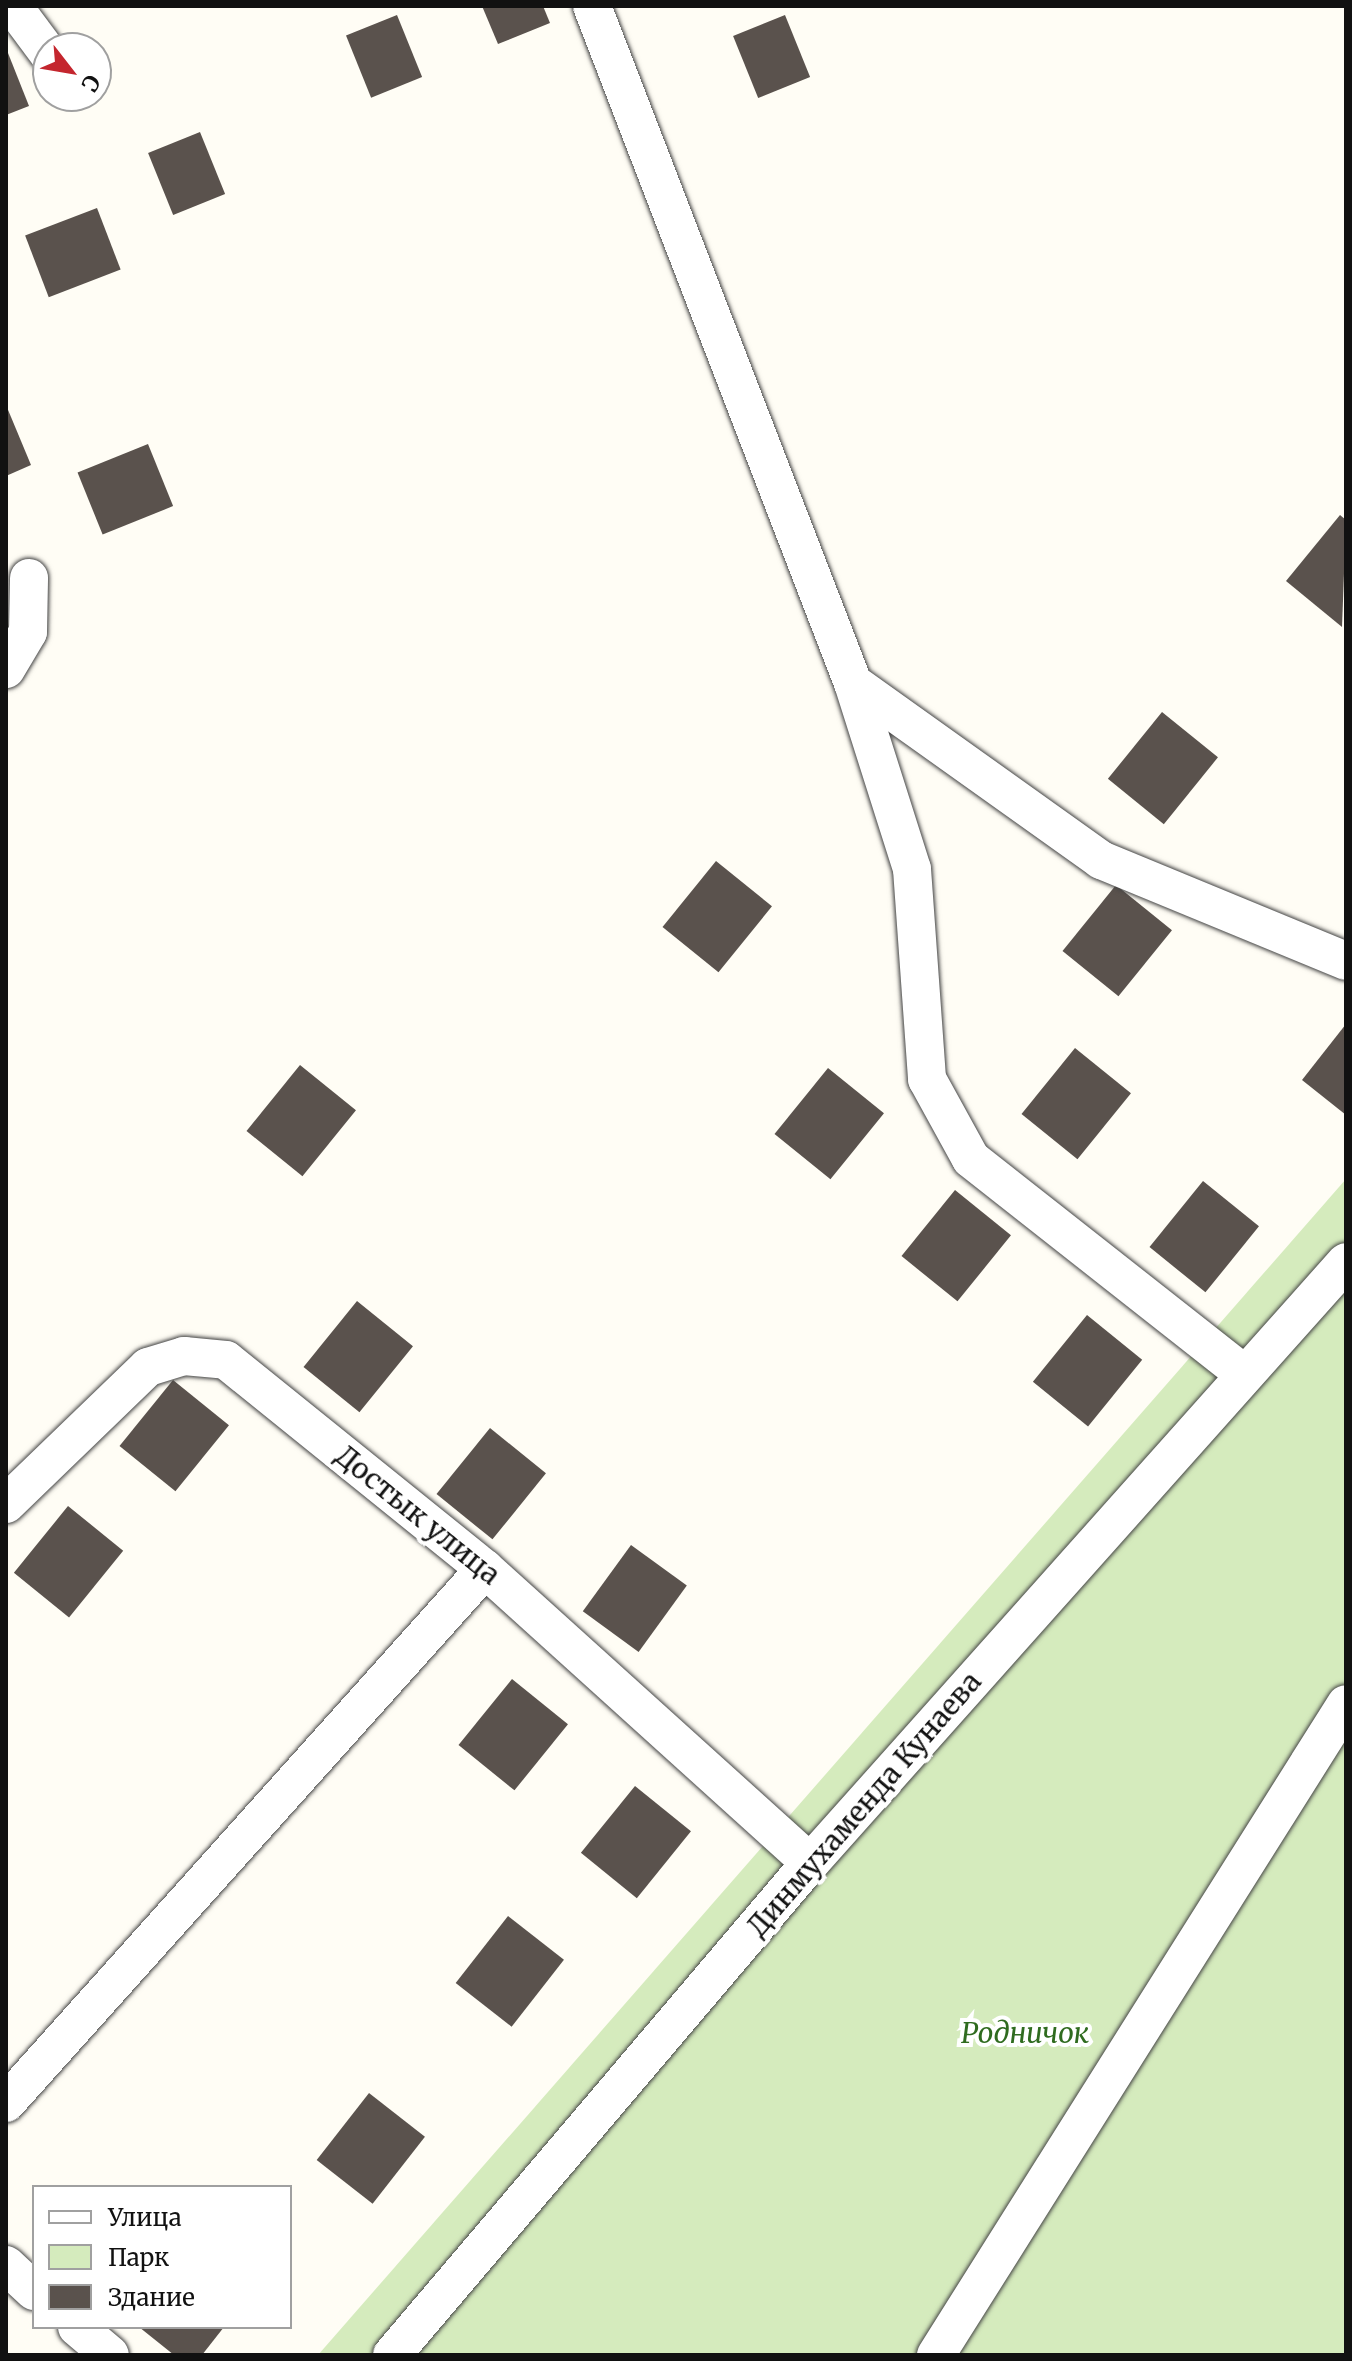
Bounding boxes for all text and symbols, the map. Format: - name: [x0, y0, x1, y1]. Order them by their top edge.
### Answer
- north arrow: [32, 32, 112, 112]
- text: С: [75, 70, 107, 97]
- street label: Достык улица: [329, 1438, 507, 1592]
- street label: Динмухаменда Кунаева: [740, 1665, 988, 1943]
- park label: Родничок: [961, 2016, 1089, 2050]
- legend: [32, 2185, 292, 2329]
- text: Улица: [108, 2202, 182, 2233]
- text: Парк: [108, 2242, 169, 2273]
- text: Здание: [108, 2282, 195, 2313]

